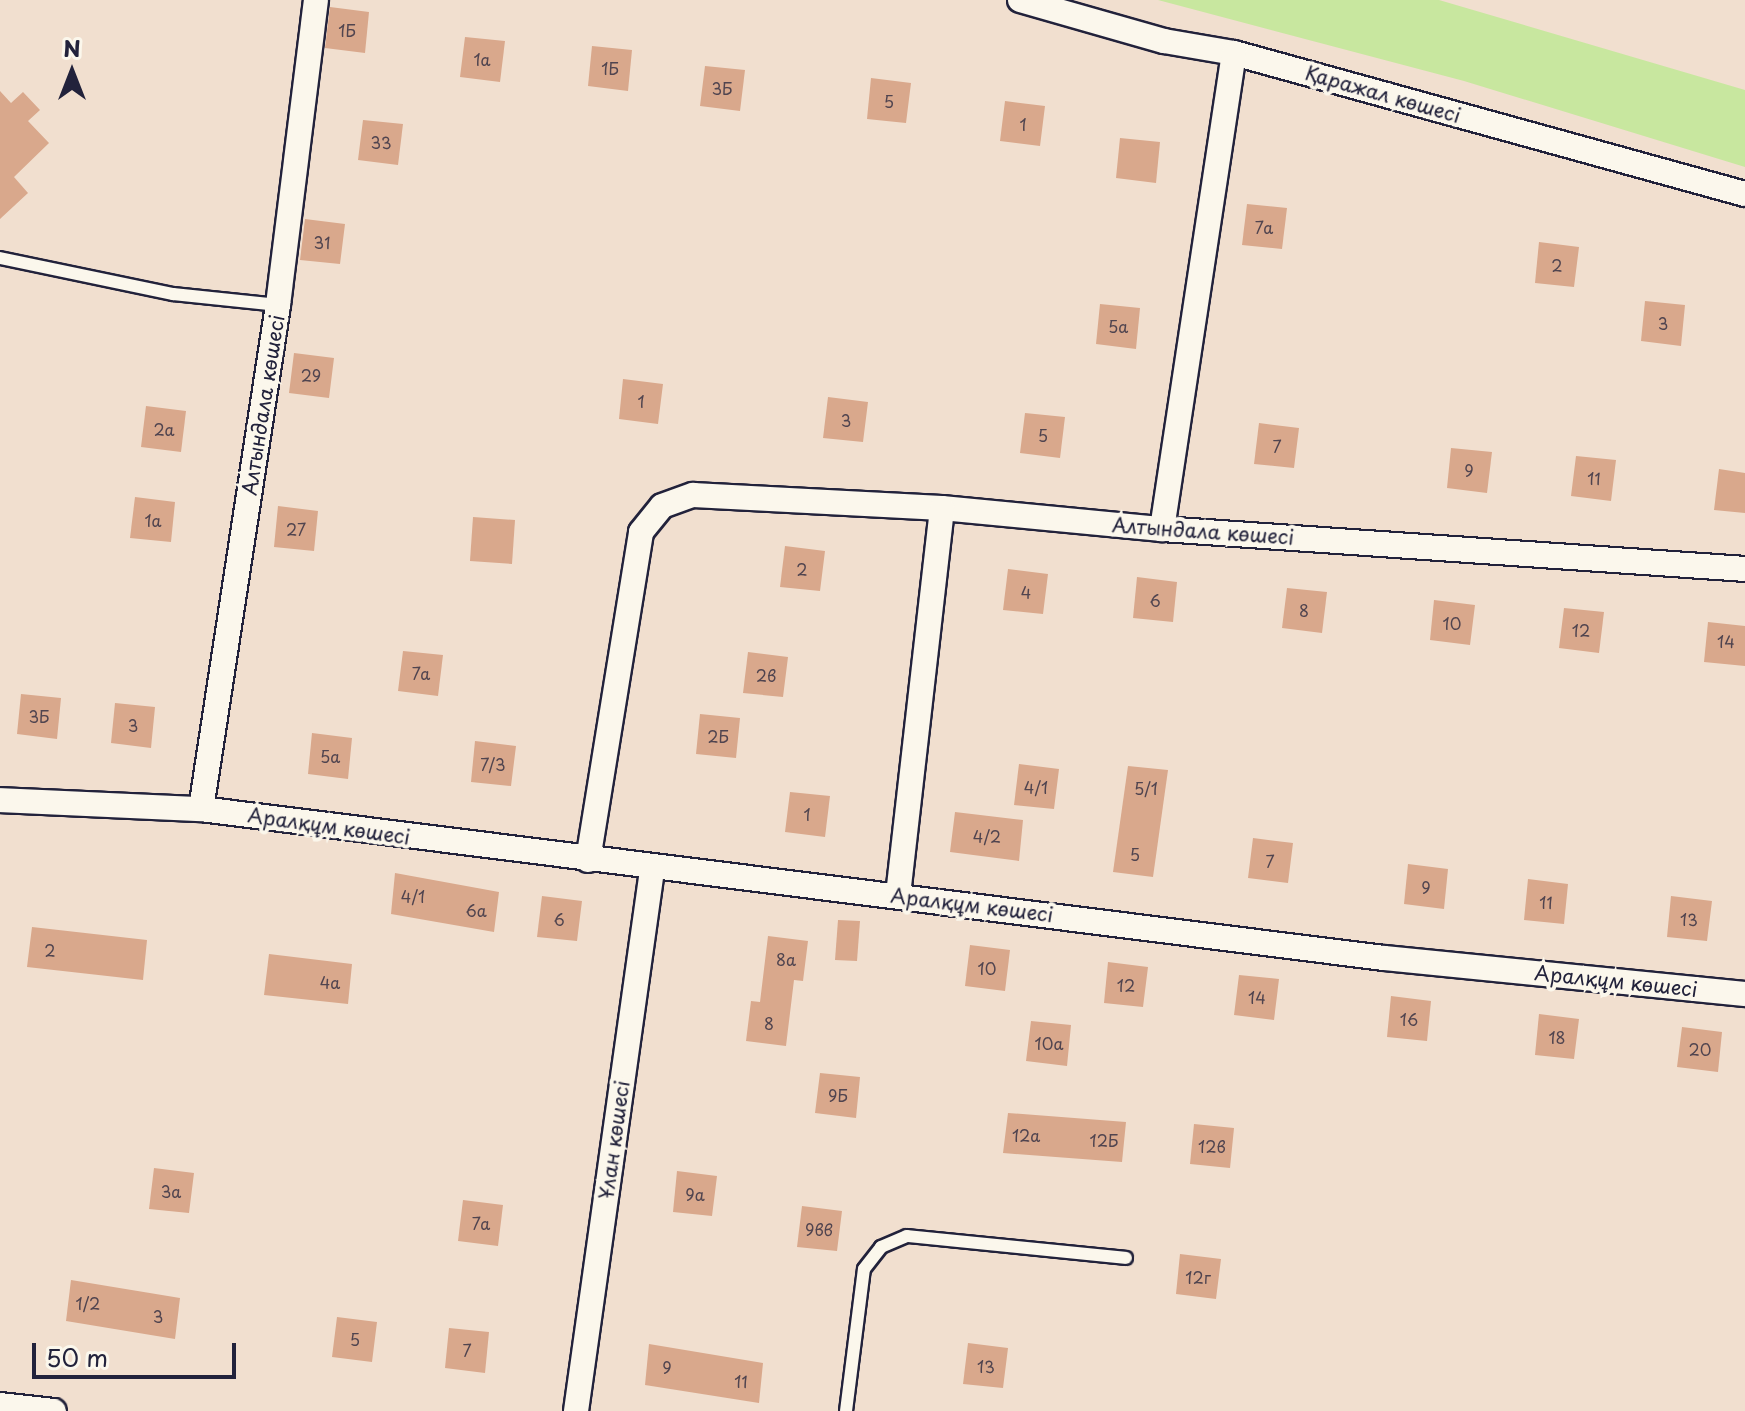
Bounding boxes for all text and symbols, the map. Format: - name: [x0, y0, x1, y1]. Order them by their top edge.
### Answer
- house number: 1Б: [338, 20, 356, 40]
- text: N: [63, 31, 81, 64]
- north arrow: [32, 32, 112, 112]
- house number: 1а: [473, 49, 491, 69]
- house number: 1Б: [601, 58, 619, 78]
- street label: Қаражал көшесі: [1302, 60, 1464, 128]
- house number: 3Б: [712, 78, 732, 98]
- house number: 5: [884, 91, 894, 111]
- house number: 1: [1019, 114, 1027, 134]
- house number: 33: [370, 132, 392, 152]
- house number: 7а: [1255, 217, 1273, 237]
- house number: 31: [314, 232, 330, 252]
- house number: 2: [1551, 255, 1563, 275]
- street label: Алтындала көшесі: [237, 313, 289, 497]
- house number: 3: [1658, 313, 1668, 333]
- house number: 5а: [1108, 316, 1128, 336]
- house number: 29: [301, 365, 321, 385]
- house number: 1: [637, 391, 645, 411]
- house number: 3: [841, 410, 851, 430]
- house number: 2а: [153, 419, 175, 439]
- house number: 5: [1038, 425, 1048, 445]
- house number: 7: [1272, 436, 1282, 456]
- house number: 9: [1464, 460, 1474, 480]
- house number: 11: [1587, 468, 1601, 488]
- house number: 1а: [144, 510, 162, 530]
- street label: Алтындала көшесі: [1111, 513, 1295, 549]
- house number: 27: [286, 519, 306, 539]
- house number: 2: [796, 559, 808, 579]
- house number: 4: [1021, 582, 1031, 602]
- house number: 6: [1149, 590, 1161, 610]
- house number: 8: [1299, 600, 1309, 620]
- house number: 10: [1443, 613, 1461, 633]
- house number: 12: [1572, 620, 1590, 640]
- house number: 14: [1717, 631, 1735, 651]
- house number: 7а: [412, 663, 430, 683]
- house number: 2в: [756, 665, 776, 685]
- house number: 3Б: [29, 706, 49, 726]
- house number: 3: [128, 715, 138, 735]
- house number: 2Б: [707, 726, 729, 746]
- house number: 5а: [320, 746, 340, 766]
- house number: 7/3: [480, 754, 506, 774]
- house number: 4/1: [1024, 777, 1048, 797]
- house number: 5/1: [1134, 778, 1158, 798]
- street label: Аралқұм көшесі: [245, 803, 413, 849]
- house number: 1: [803, 804, 811, 824]
- house number: 4/2: [973, 826, 1001, 846]
- house number: 5: [1130, 844, 1140, 864]
- house number: 7: [1265, 851, 1275, 871]
- house number: 9: [1421, 877, 1431, 897]
- street label: Аралқұм көшесі: [888, 883, 1056, 927]
- house number: 4/1: [401, 886, 425, 906]
- house number: 11: [1539, 892, 1553, 912]
- house number: 6а: [465, 900, 487, 920]
- house number: 6: [553, 909, 565, 929]
- house number: 13: [1680, 909, 1698, 929]
- house number: 2: [44, 940, 56, 960]
- house number: 8а: [776, 949, 796, 969]
- house number: 10: [978, 958, 996, 978]
- street label: Аралқұм көшесі: [1532, 960, 1700, 1002]
- house number: 4а: [320, 972, 340, 992]
- house number: 12: [1117, 975, 1135, 995]
- house number: 14: [1248, 987, 1266, 1007]
- house number: 16: [1400, 1009, 1418, 1029]
- house number: 8: [764, 1013, 774, 1033]
- house number: 18: [1548, 1027, 1566, 1047]
- house number: 10а: [1035, 1033, 1063, 1053]
- house number: 20: [1689, 1039, 1711, 1059]
- street label: Ұлан көшесі: [594, 1079, 634, 1201]
- house number: 9Б: [828, 1085, 848, 1105]
- house number: 12а: [1012, 1125, 1040, 1145]
- house number: 12Б: [1090, 1130, 1118, 1150]
- house number: 12в: [1198, 1136, 1226, 1156]
- house number: 3а: [161, 1181, 181, 1201]
- house number: 9а: [685, 1184, 705, 1204]
- house number: 7а: [472, 1213, 490, 1233]
- house number: 9вв: [805, 1219, 833, 1239]
- house number: 12г: [1185, 1267, 1211, 1287]
- house number: 1/2: [76, 1293, 100, 1313]
- house number: 3: [153, 1306, 163, 1326]
- scale bar: [36, 1327, 240, 1377]
- house number: 5: [350, 1329, 360, 1349]
- text: 50 m: [46, 1339, 108, 1375]
- house number: 7: [462, 1340, 472, 1360]
- house number: 13: [977, 1356, 995, 1376]
- house number: 9: [662, 1357, 672, 1377]
- house number: 11: [734, 1371, 748, 1391]

